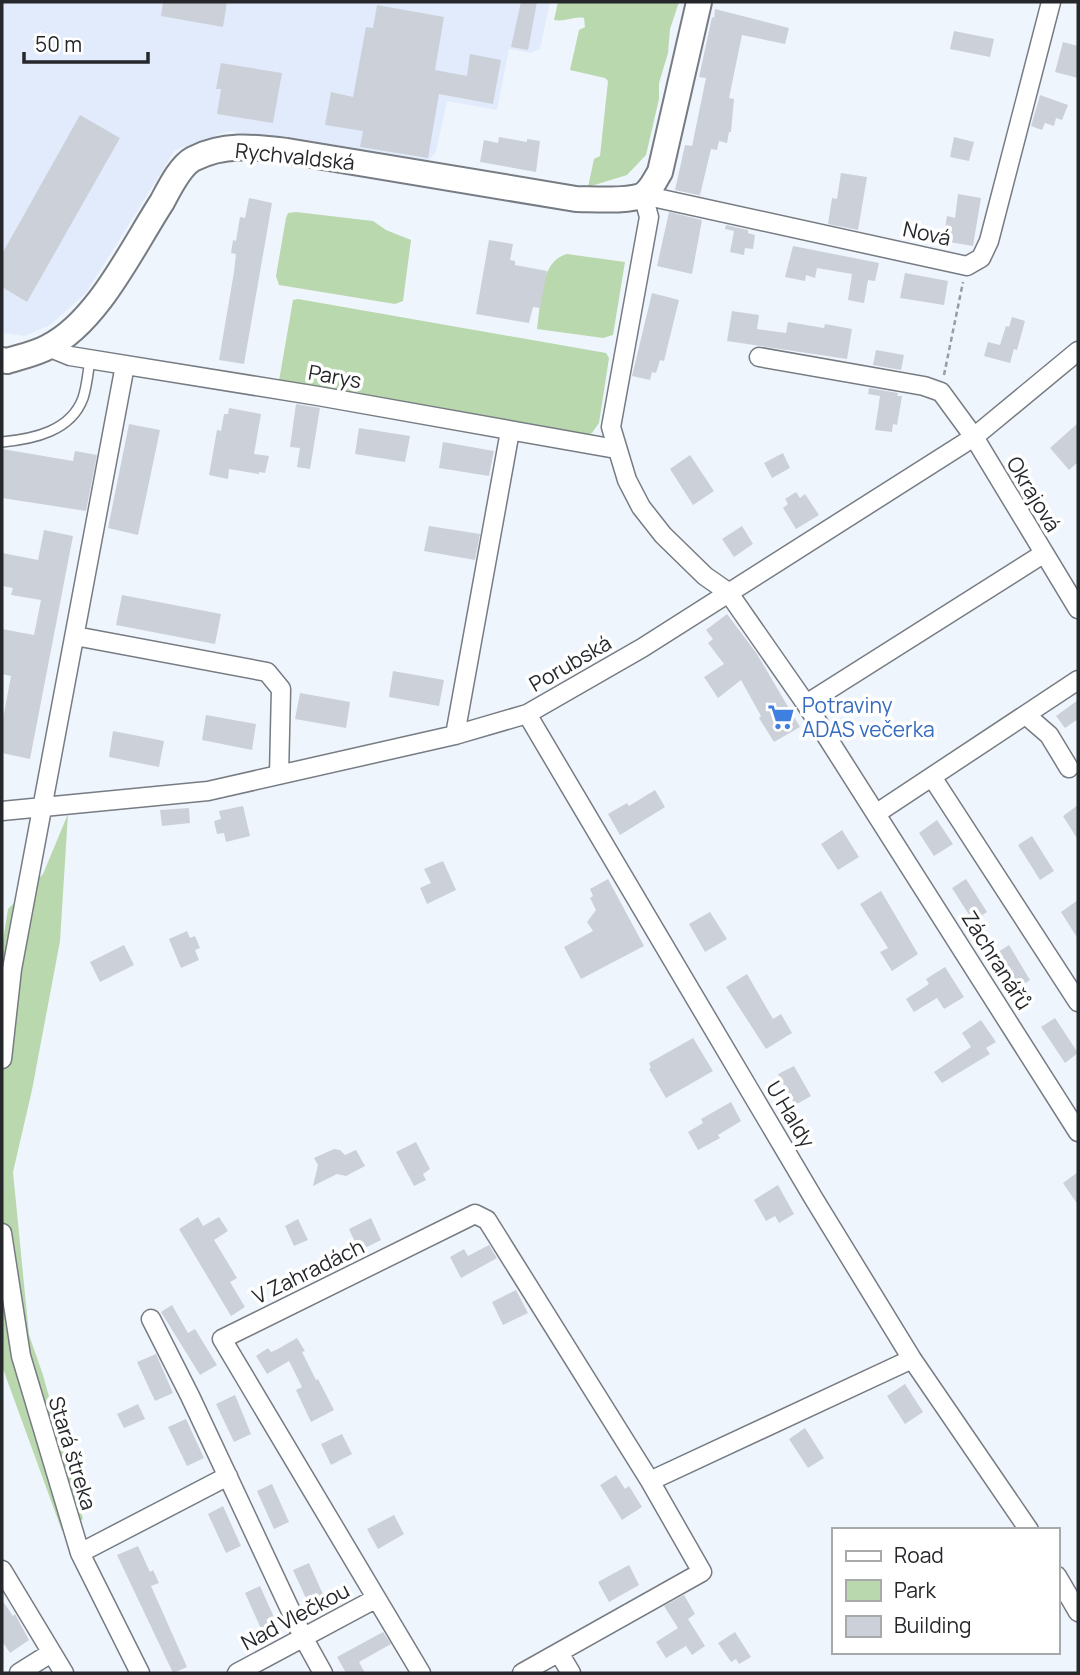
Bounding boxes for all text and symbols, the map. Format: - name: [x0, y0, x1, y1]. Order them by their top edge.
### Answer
- scale bar: [24, 21, 149, 65]
- text: 50 m: [35, 30, 82, 58]
- street label: Rychvaldská: [234, 136, 356, 176]
- street label: Nová: [901, 214, 953, 252]
- street label: Parys: [306, 358, 364, 394]
- street label: Okrajová: [1001, 451, 1067, 537]
- street label: Porubská: [524, 628, 616, 698]
- place label: Potraviny ADAS večerka: [802, 691, 935, 743]
- supermarket icon: Potraviny ADAS večerka: [766, 702, 796, 732]
- street label: Záchranářů: [956, 905, 1038, 1015]
- street label: U Haldy: [760, 1075, 822, 1153]
- street label: V Zahradách: [248, 1232, 368, 1310]
- street label: Stará štreka: [42, 1393, 104, 1513]
- legend: [832, 1528, 1059, 1654]
- text: Road: [894, 1541, 944, 1569]
- street label: Nad Vlečkou: [236, 1576, 354, 1656]
- text: Park: [894, 1576, 936, 1604]
- text: Building: [894, 1611, 971, 1639]

